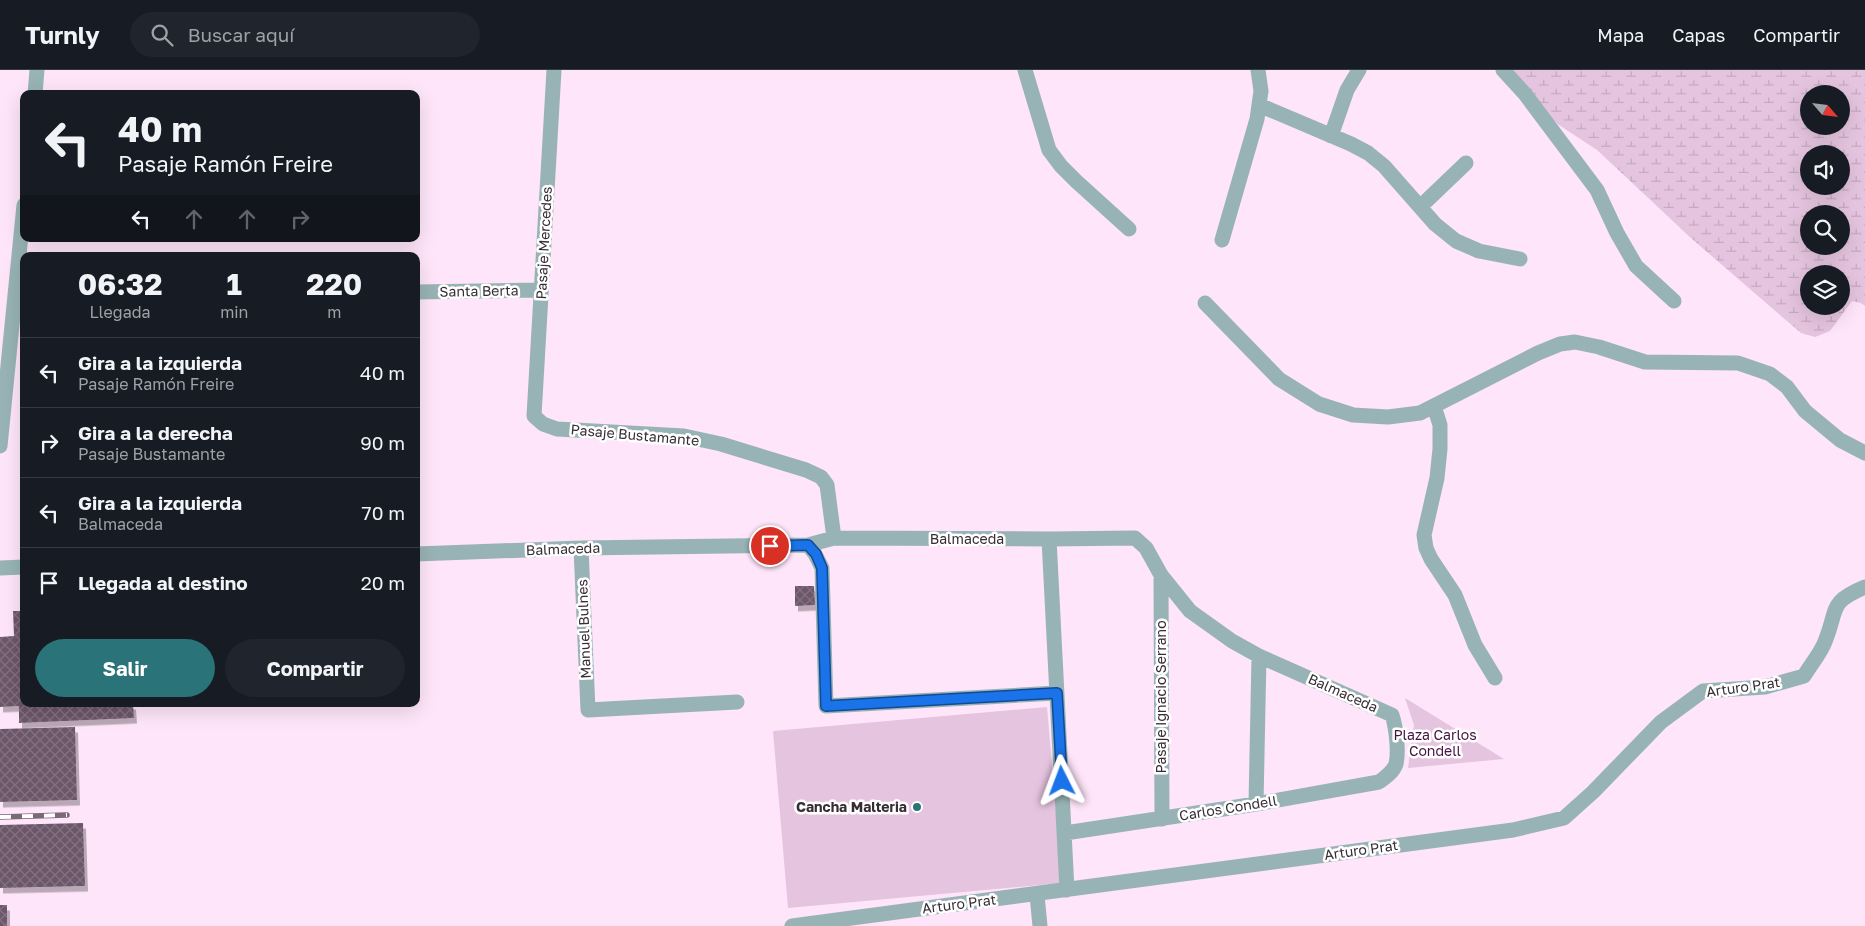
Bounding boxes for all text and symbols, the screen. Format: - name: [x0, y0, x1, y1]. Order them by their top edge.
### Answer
- search box: [130, 12, 480, 57]
- text: Turnly: [25, 20, 100, 49]
- icon: search: [148, 21, 176, 49]
- text: Buscar aquí: [188, 23, 294, 46]
- text: Mapa: [1597, 24, 1644, 46]
- text: Capas: [1672, 24, 1725, 46]
- text: Compartir: [1753, 24, 1840, 46]
- north arrow: [1800, 85, 1850, 135]
- map controls: [1800, 85, 1850, 315]
- text: 40 m: [118, 108, 202, 150]
- icon: left: [35, 110, 100, 175]
- button: sound: [1800, 145, 1850, 195]
- text: Pasaje Ramón Freire: [118, 150, 333, 177]
- street label: Pasaje Mercedes: [532, 186, 555, 300]
- icon: left: [127, 205, 155, 233]
- icon: ahead: [180, 205, 208, 233]
- icon: ahead: [233, 205, 261, 233]
- icon: right: [286, 205, 314, 233]
- button: search: [1800, 205, 1850, 255]
- button: layers: [1800, 265, 1850, 315]
- text: 06:32: [78, 266, 162, 302]
- text: 1: [227, 266, 242, 302]
- text: 220: [306, 266, 362, 302]
- street label: Santa Berta: [439, 281, 519, 300]
- text: Llegada: [90, 302, 151, 322]
- text: min: [220, 302, 248, 322]
- text: m: [327, 302, 341, 322]
- text: Gira a la izquierda: [78, 351, 242, 374]
- icon: left: [35, 359, 63, 387]
- text: 40 m: [360, 361, 405, 384]
- text: Pasaje Ramón Freire: [78, 374, 234, 394]
- street label: Pasaje Bustamante: [570, 420, 700, 449]
- text: Gira a la derecha: [78, 421, 233, 444]
- icon: right: [35, 429, 63, 457]
- text: 90 m: [360, 431, 405, 454]
- text: Pasaje Bustamante: [78, 444, 225, 464]
- text: Gira a la izquierda: [78, 491, 242, 514]
- icon: left: [35, 499, 63, 527]
- text: 70 m: [362, 501, 405, 524]
- text: Balmaceda: [78, 514, 163, 534]
- pin: [749, 525, 791, 567]
- street label: Balmaceda: [930, 530, 1004, 547]
- icon: arrive: [756, 532, 784, 560]
- street label: Balmaceda: [526, 539, 600, 558]
- icon: arrive: [35, 569, 63, 597]
- text: Llegada al destino: [78, 571, 248, 594]
- text: 20 m: [361, 571, 405, 594]
- street label: Manuel Bulnes: [573, 579, 594, 679]
- street label: Pasaje Ignacio Serrano: [1152, 620, 1169, 774]
- button: Salir: [35, 639, 215, 697]
- button: Compartir: [225, 639, 405, 697]
- street label: Balmaceda: [1306, 670, 1381, 715]
- street label: Arturo Prat: [1705, 673, 1781, 700]
- park label: Plaza Carlos Condell: [1393, 726, 1477, 759]
- position arrow: [1035, 754, 1087, 806]
- street label: Carlos Condell: [1178, 791, 1278, 824]
- place label: Cancha Malteria: [796, 798, 907, 815]
- marker: Cancha Malteria: [911, 801, 923, 813]
- street label: Arturo Prat: [1323, 836, 1399, 863]
- street label: Arturo Prat: [921, 891, 997, 916]

